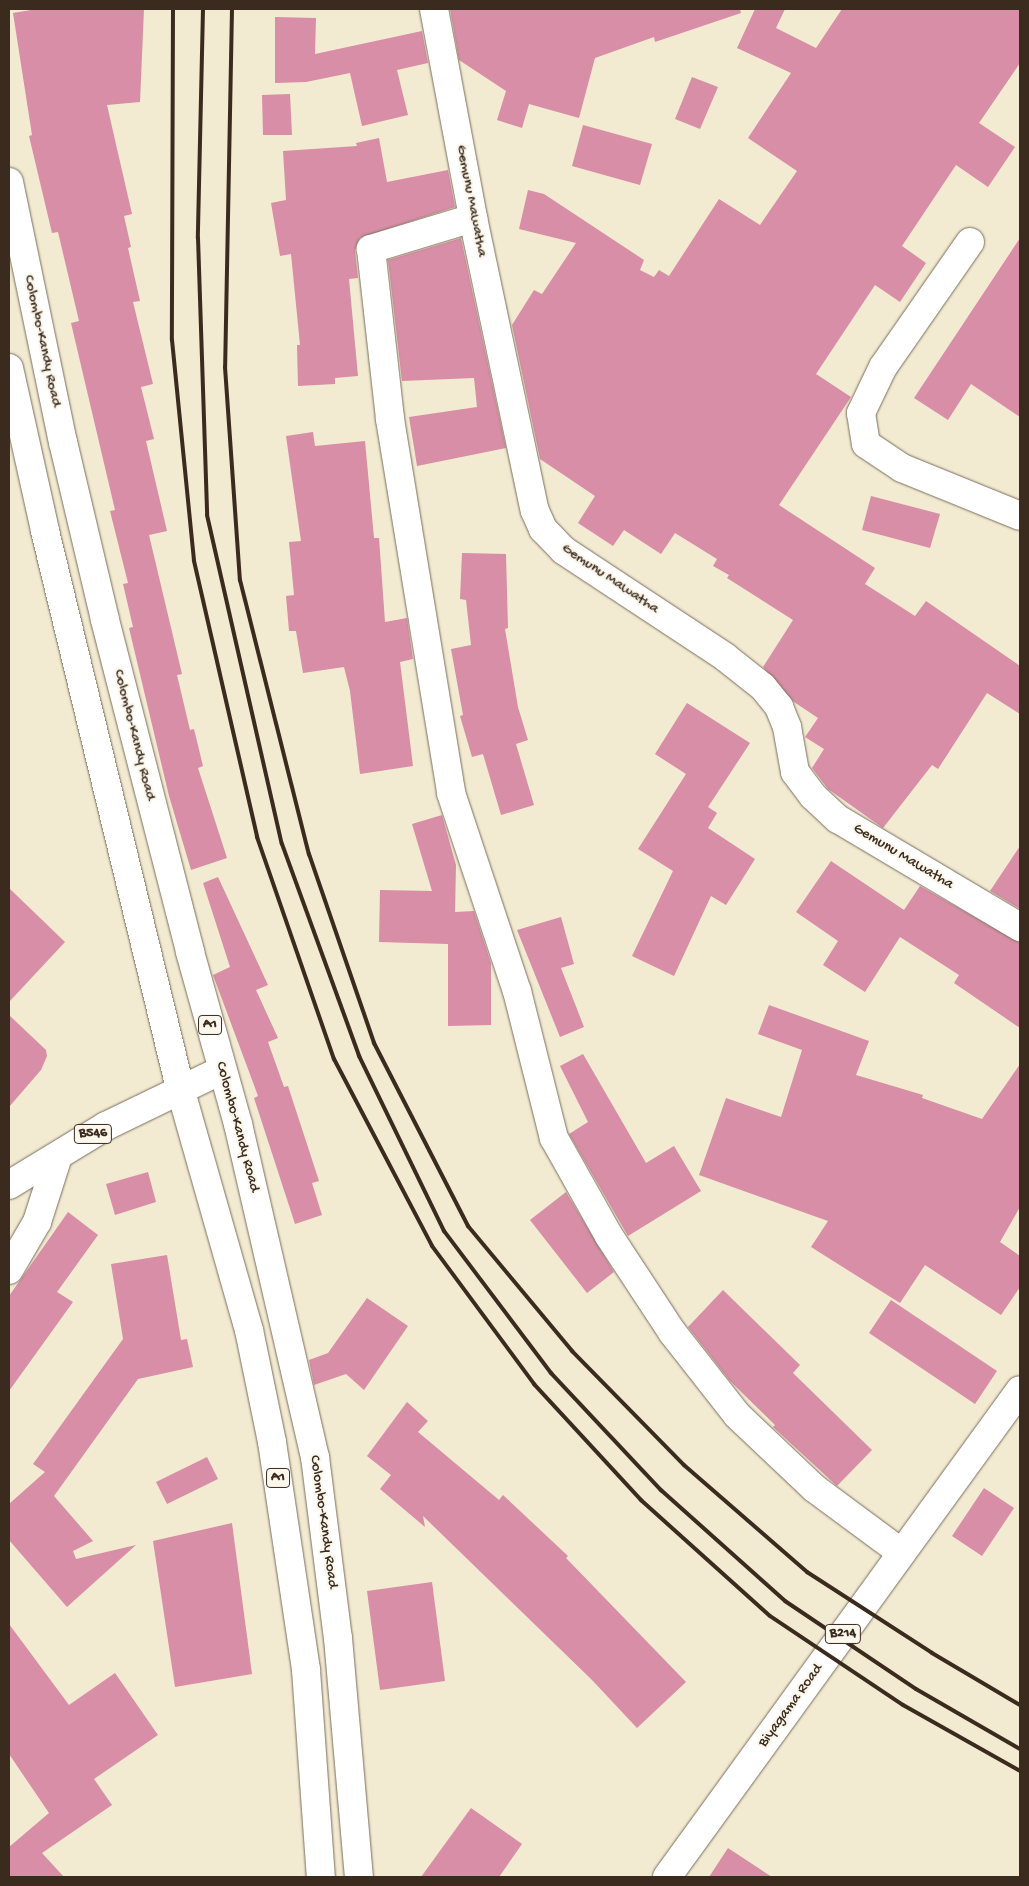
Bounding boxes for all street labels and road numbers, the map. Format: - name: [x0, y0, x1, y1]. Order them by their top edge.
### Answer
- street label: Gemunu Mawatha: [451, 143, 491, 259]
- street label: Colombo-Kandy Road: [19, 273, 65, 409]
- street label: Gemunu Mawatha: [558, 540, 662, 618]
- street label: Colombo-Kandy Road: [109, 668, 159, 802]
- street label: Gemunu Mawatha: [850, 820, 956, 894]
- road number: A1: [198, 1014, 222, 1036]
- street label: Colombo-Kandy Road: [211, 1060, 263, 1194]
- road number: B546: [73, 1122, 113, 1146]
- street label: Colombo-Kandy Road: [305, 1454, 341, 1590]
- road number: A1: [266, 1466, 290, 1490]
- road number: B214: [824, 1622, 862, 1646]
- street label: Biyagama Road: [755, 1661, 827, 1751]

